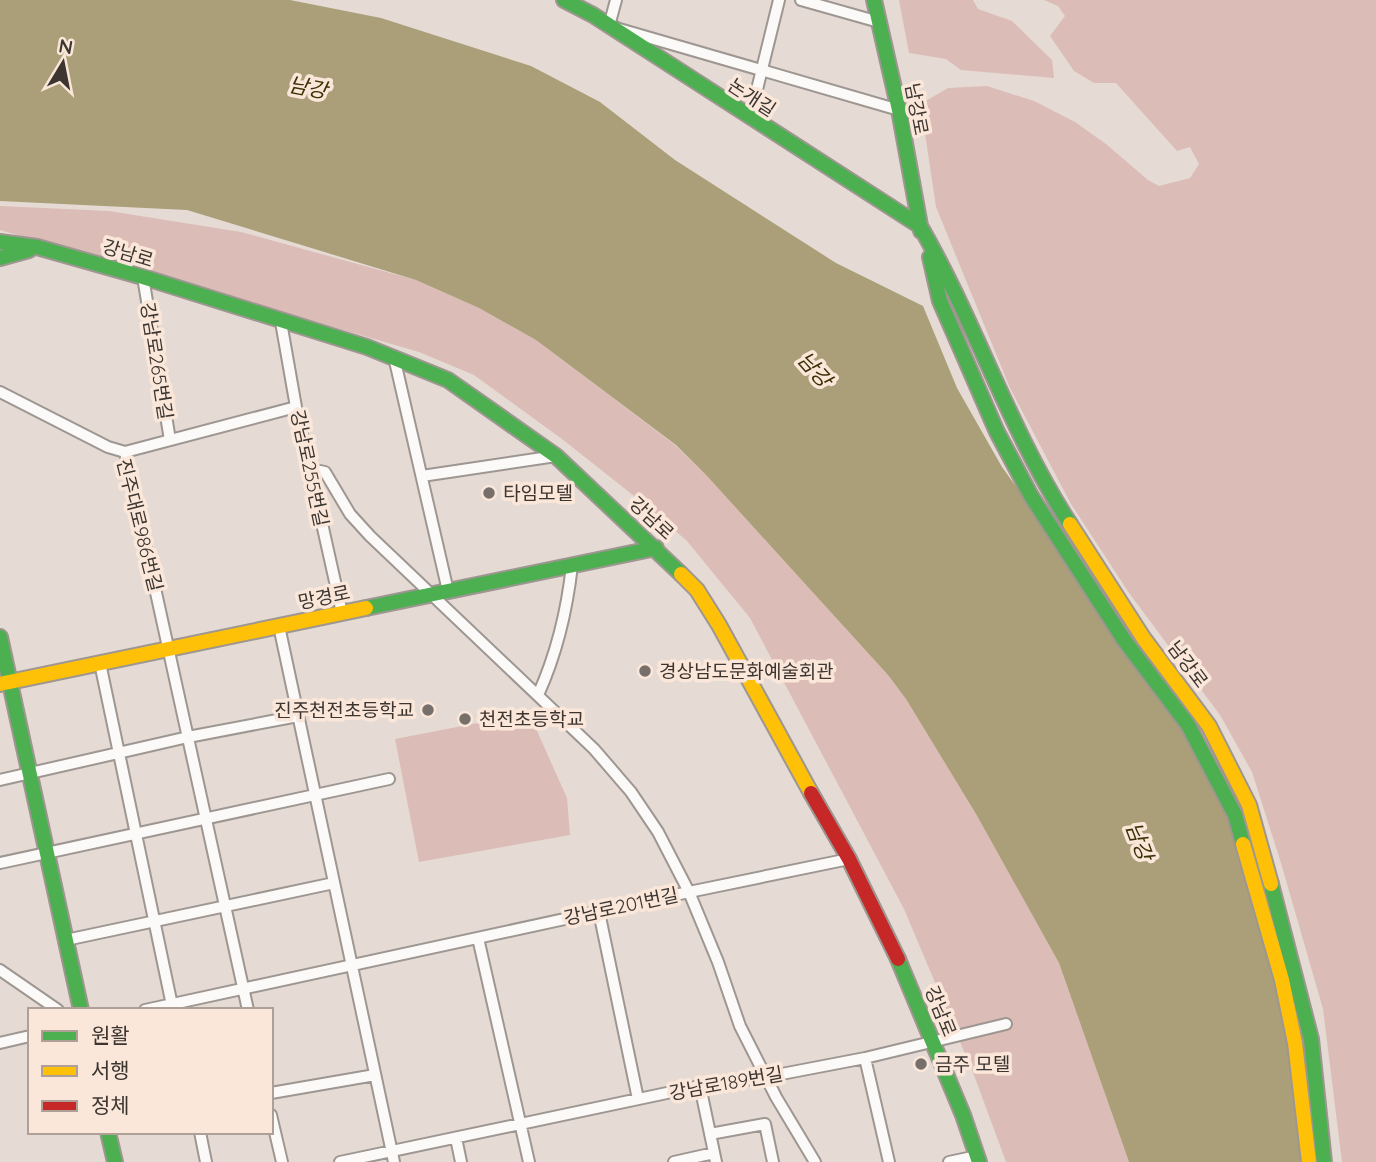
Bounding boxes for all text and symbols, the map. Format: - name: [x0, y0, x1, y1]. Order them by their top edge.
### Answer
- north arrow: [28, 28, 98, 98]
- text: N: [57, 33, 75, 59]
- water label: 남강: [287, 71, 332, 104]
- street label: 논개길: [723, 73, 781, 121]
- street label: 남강로: [900, 81, 934, 137]
- street label: 강남로: [99, 234, 157, 272]
- street label: 강남로265번길: [136, 301, 178, 421]
- water label: 남강: [792, 346, 839, 394]
- street label: 강남로255번길: [286, 407, 334, 529]
- street label: 진주대로986번길: [112, 456, 168, 594]
- place label: 타임모텔: [503, 481, 573, 505]
- marker: 타임모텔: [481, 485, 497, 501]
- street label: 강남로: [625, 491, 679, 545]
- street label: 망경로: [296, 580, 352, 614]
- street label: 남강로: [1163, 636, 1213, 692]
- place label: 경상남도문화예술회관: [659, 659, 834, 683]
- marker: 경상남도문화예술회관: [637, 663, 653, 679]
- place label: 진주천전초등학교: [274, 698, 414, 722]
- marker: 진주천전초등학교: [420, 702, 436, 718]
- place label: 천전초등학교: [479, 707, 584, 731]
- marker: 천전초등학교: [457, 711, 473, 727]
- water label: 남강: [1121, 818, 1160, 866]
- street label: 강남로201번길: [562, 882, 680, 930]
- street label: 강남로: [920, 982, 962, 1040]
- legend: [28, 1008, 273, 1134]
- text: 원활: [91, 1022, 130, 1048]
- place label: 금주 모텔: [935, 1052, 1010, 1076]
- marker: 금주 모텔: [913, 1056, 929, 1072]
- text: 서행: [91, 1057, 130, 1083]
- street label: 강남로189번길: [667, 1061, 785, 1105]
- text: 정체: [91, 1092, 130, 1118]

